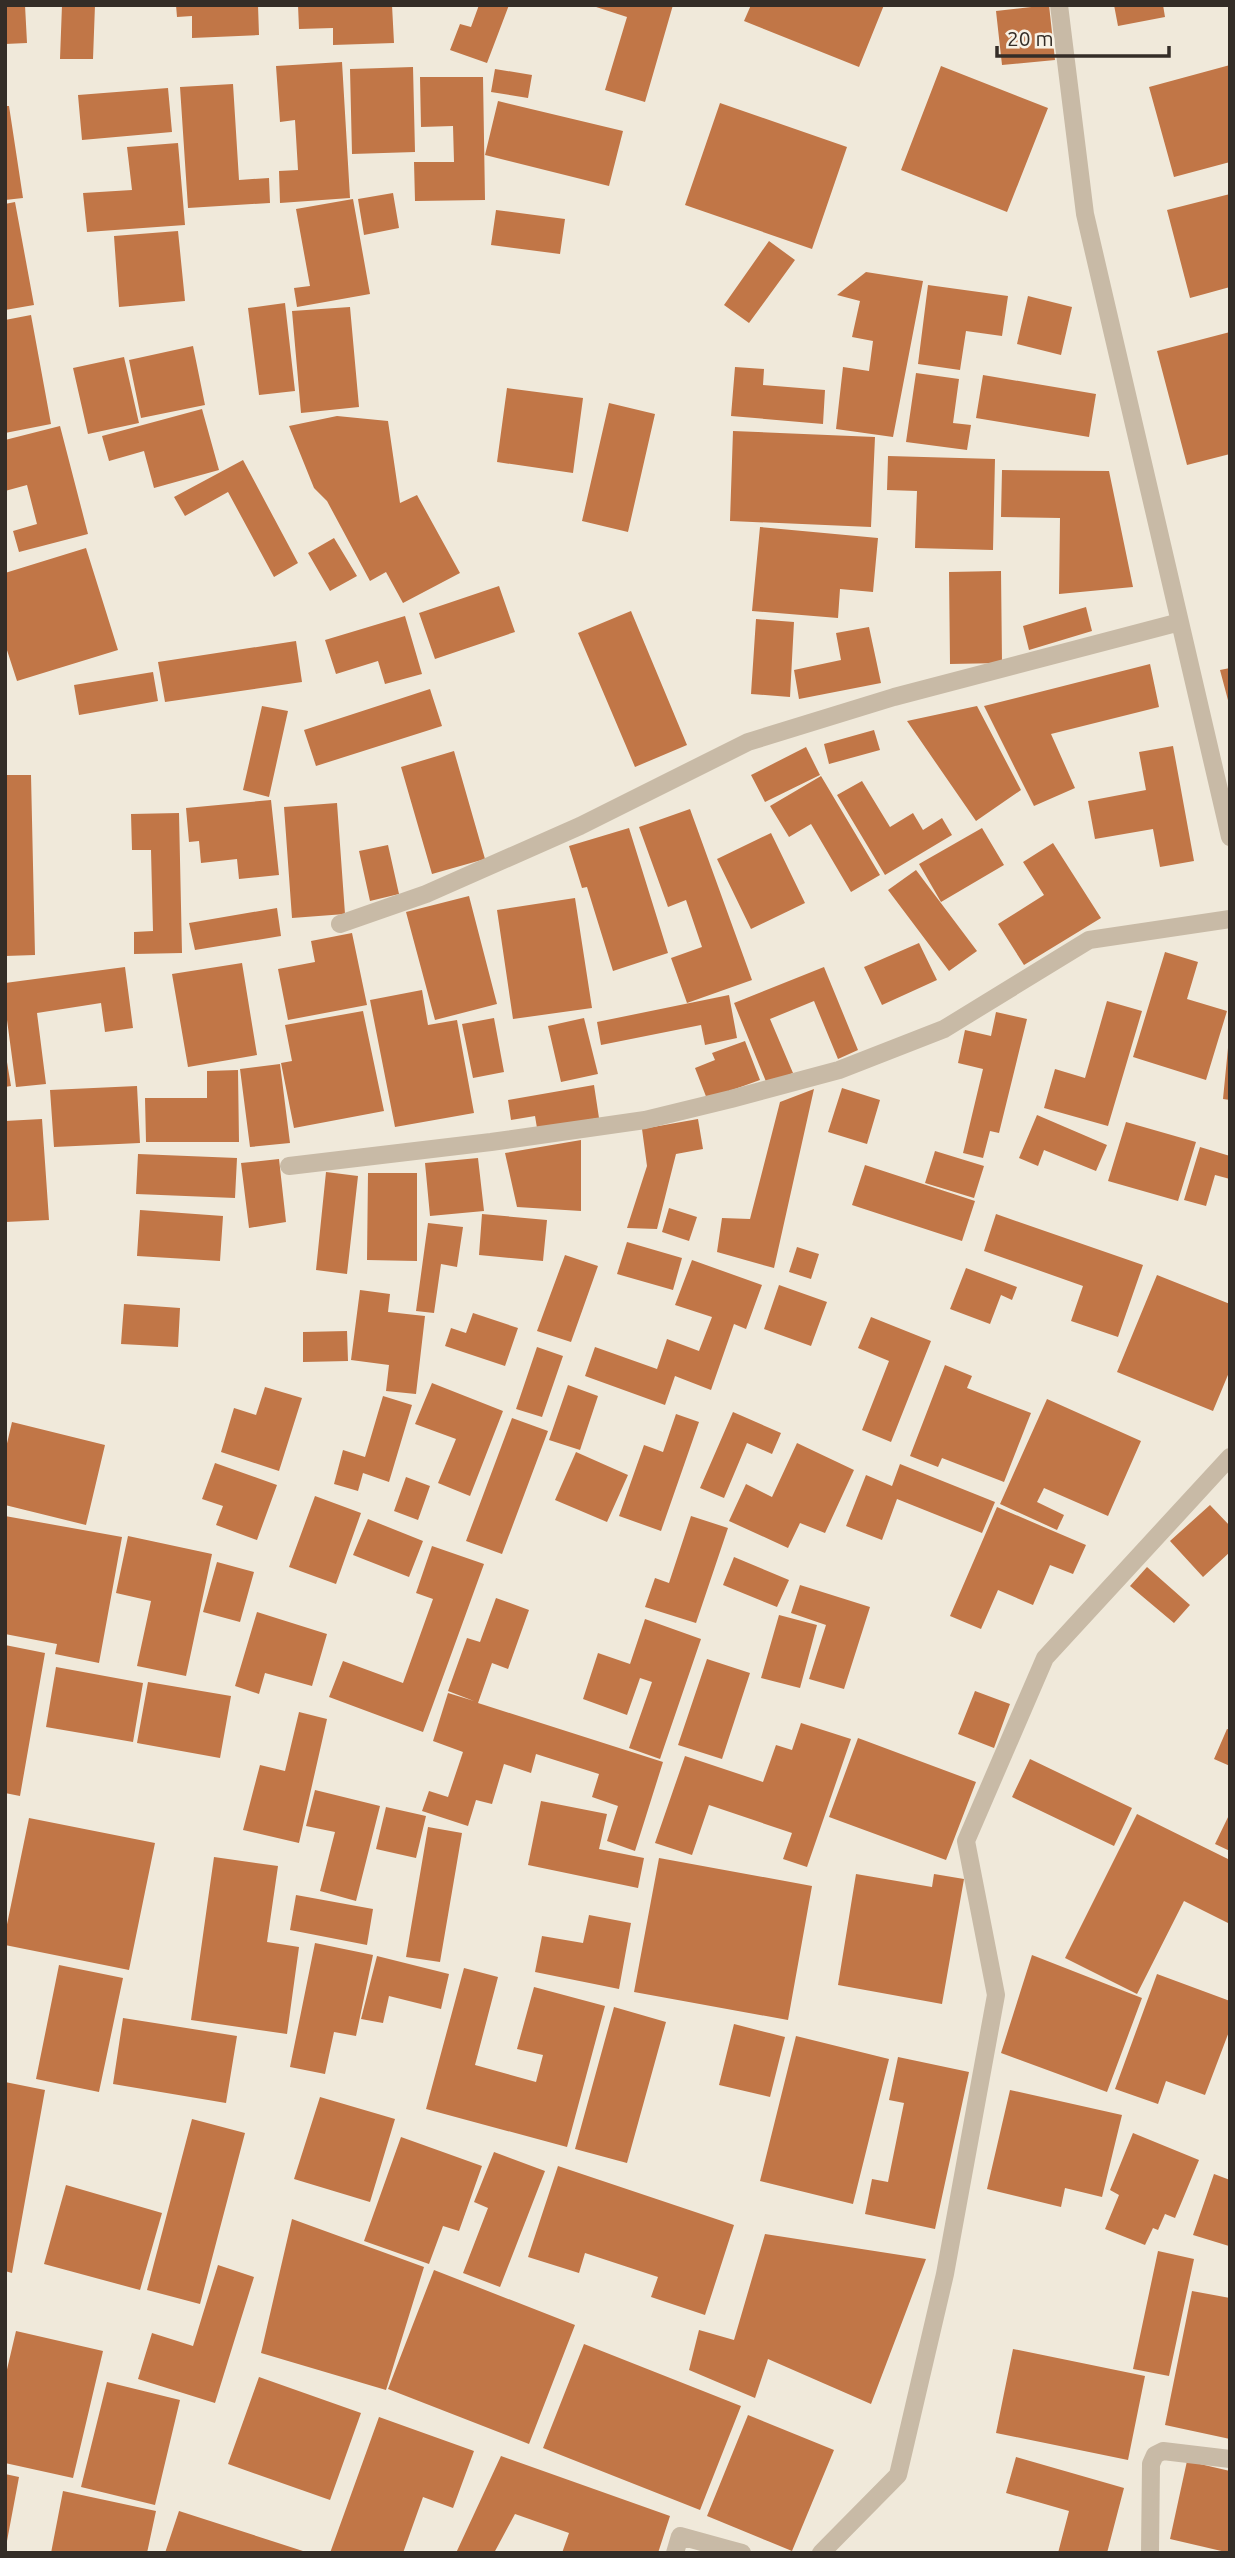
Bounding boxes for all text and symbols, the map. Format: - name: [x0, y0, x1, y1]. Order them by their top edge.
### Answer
- scale bar: [997, 14, 1168, 58]
- text: 20 m: [1007, 26, 1054, 50]

